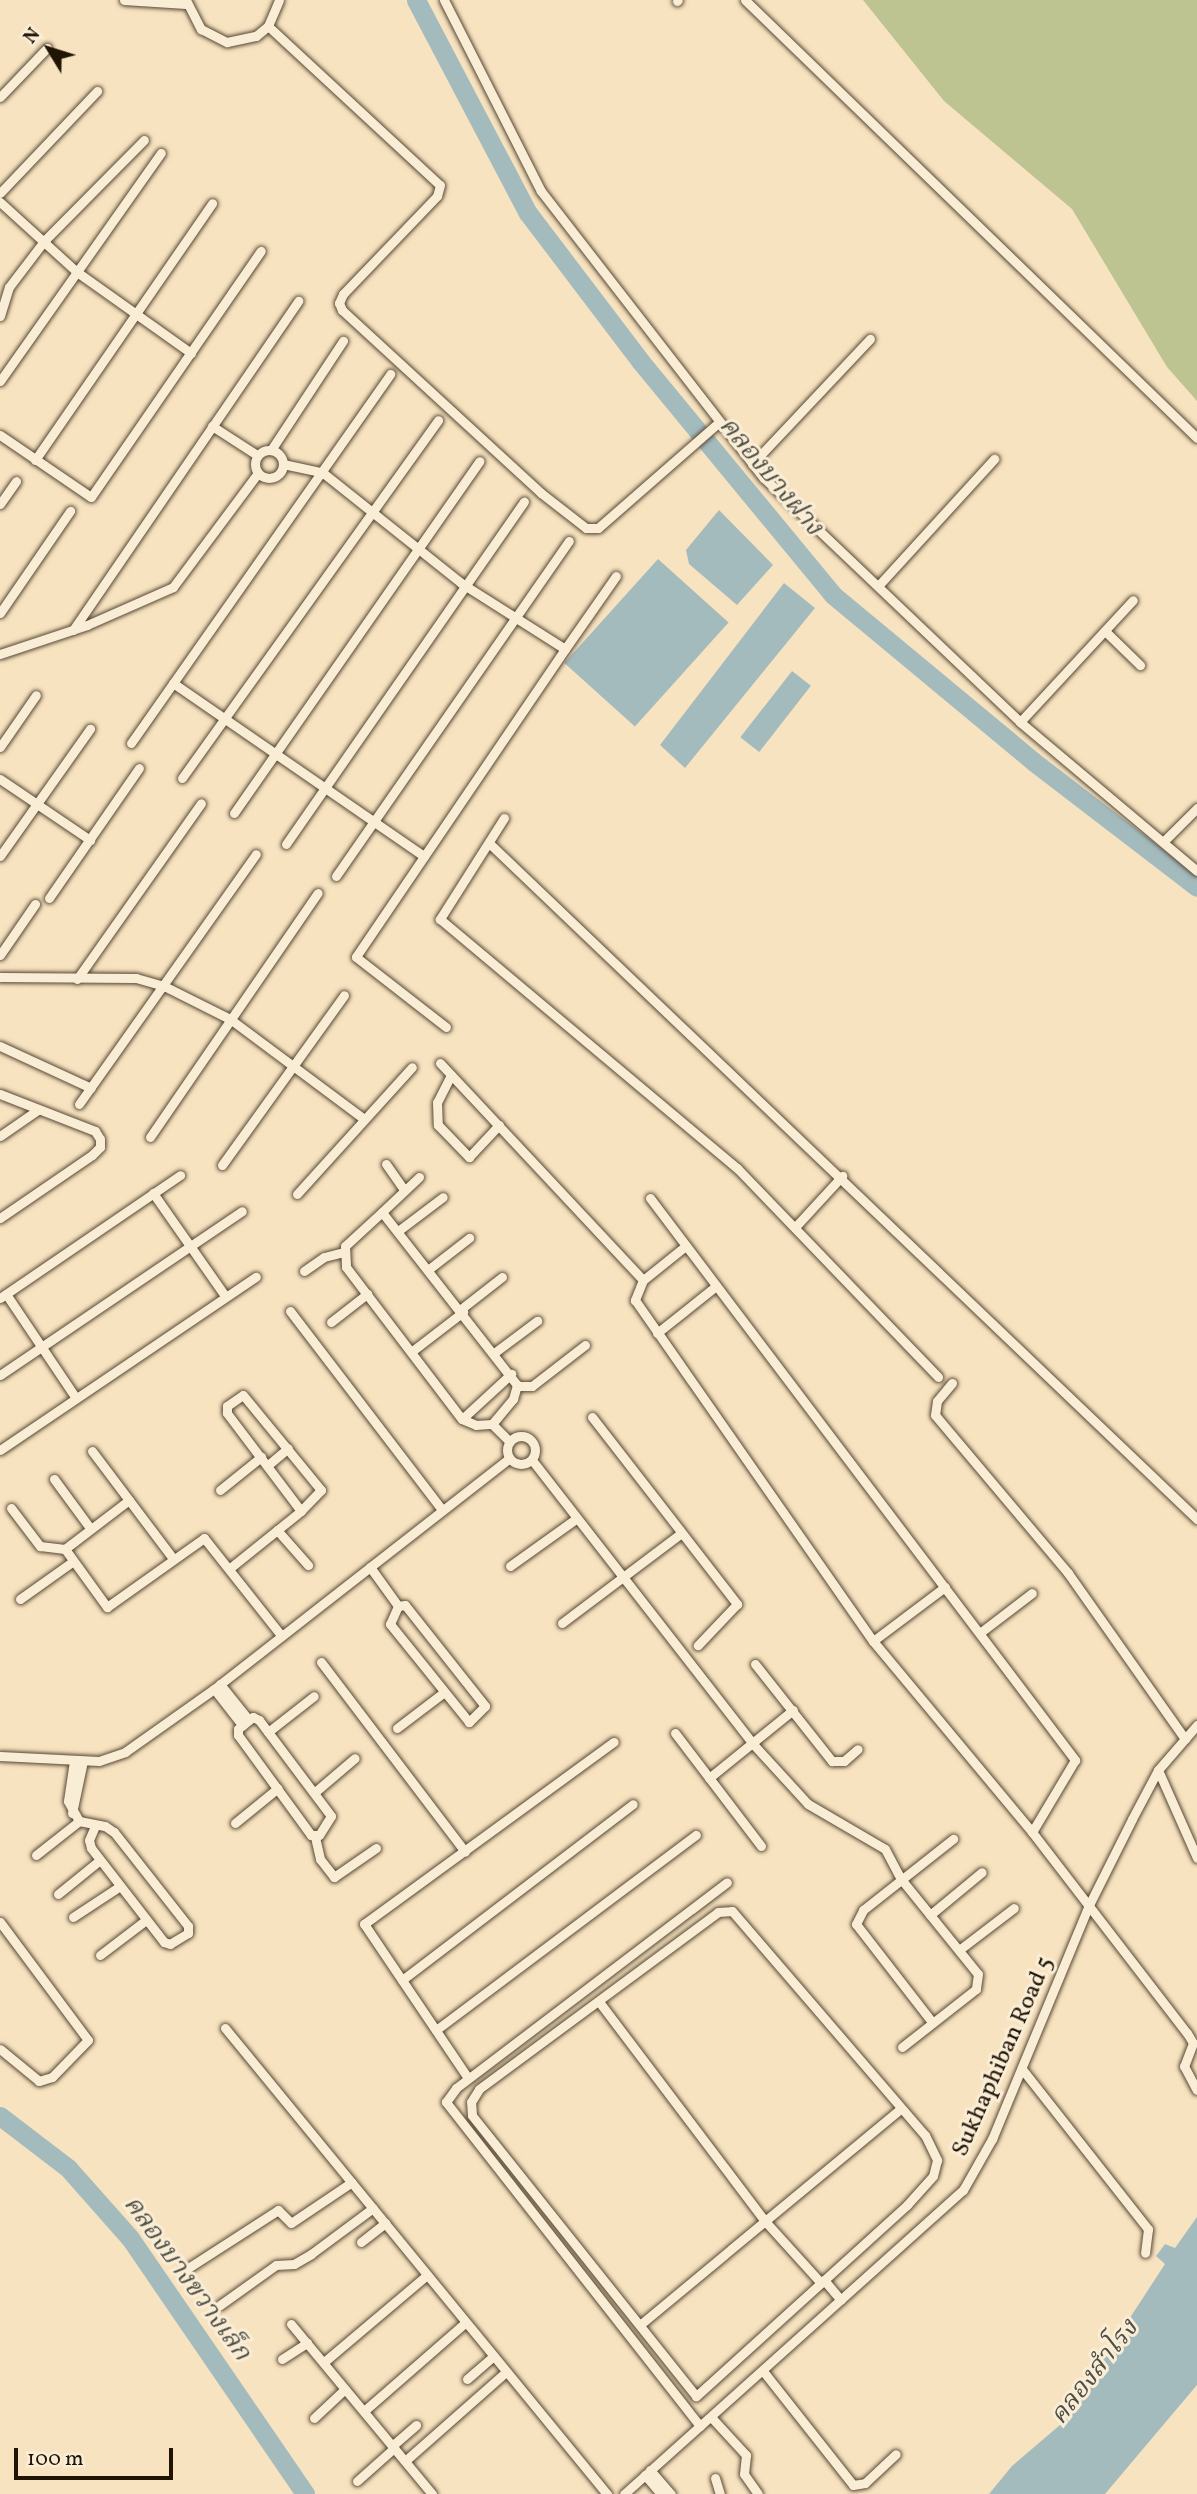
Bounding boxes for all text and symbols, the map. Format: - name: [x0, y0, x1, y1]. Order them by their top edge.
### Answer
- north arrow: [14, 14, 84, 84]
- text: N: [18, 23, 47, 50]
- water label: คลองบางฝาง: [711, 411, 829, 543]
- street label: Sukhaphiban Road 5: [947, 1953, 1061, 2161]
- water label: คลองบางขวางเล็ก: [116, 2190, 256, 2368]
- water label: คลองสำโรง: [1044, 2314, 1146, 2432]
- scale bar: [18, 2434, 177, 2478]
- text: 100 m: [27, 2445, 84, 2474]

